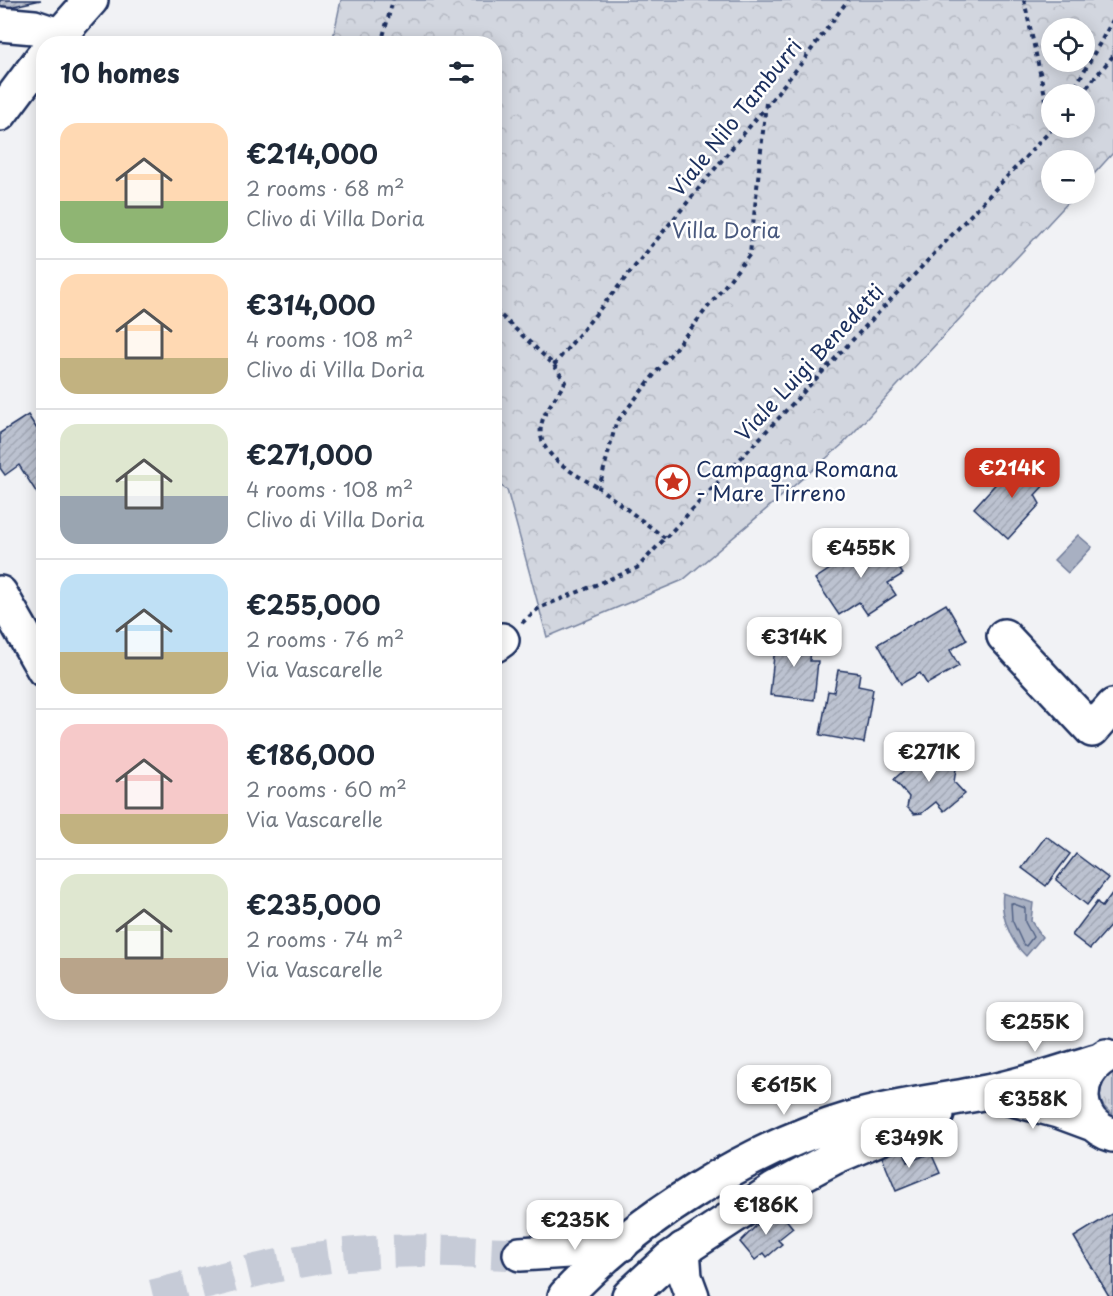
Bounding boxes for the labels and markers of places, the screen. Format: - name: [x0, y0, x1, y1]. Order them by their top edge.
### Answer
- pin: €214K: [970, 448, 1054, 499]
- place label: Campagna Romana - Mare Tirreno: [696, 452, 899, 508]
- place icon: Campagna Romana - Mare Tirreno: [655, 464, 691, 500]
- pin: €455K: [819, 528, 903, 579]
- pin: €314K: [752, 617, 836, 668]
- pin: €271K: [887, 732, 971, 783]
- pin: €255K: [993, 1002, 1077, 1053]
- pin: €615K: [742, 1065, 826, 1116]
- pin: €358K: [991, 1079, 1075, 1130]
- pin: €349K: [867, 1118, 951, 1169]
- pin: €186K: [724, 1185, 808, 1236]
- pin: €235K: [533, 1200, 617, 1251]

